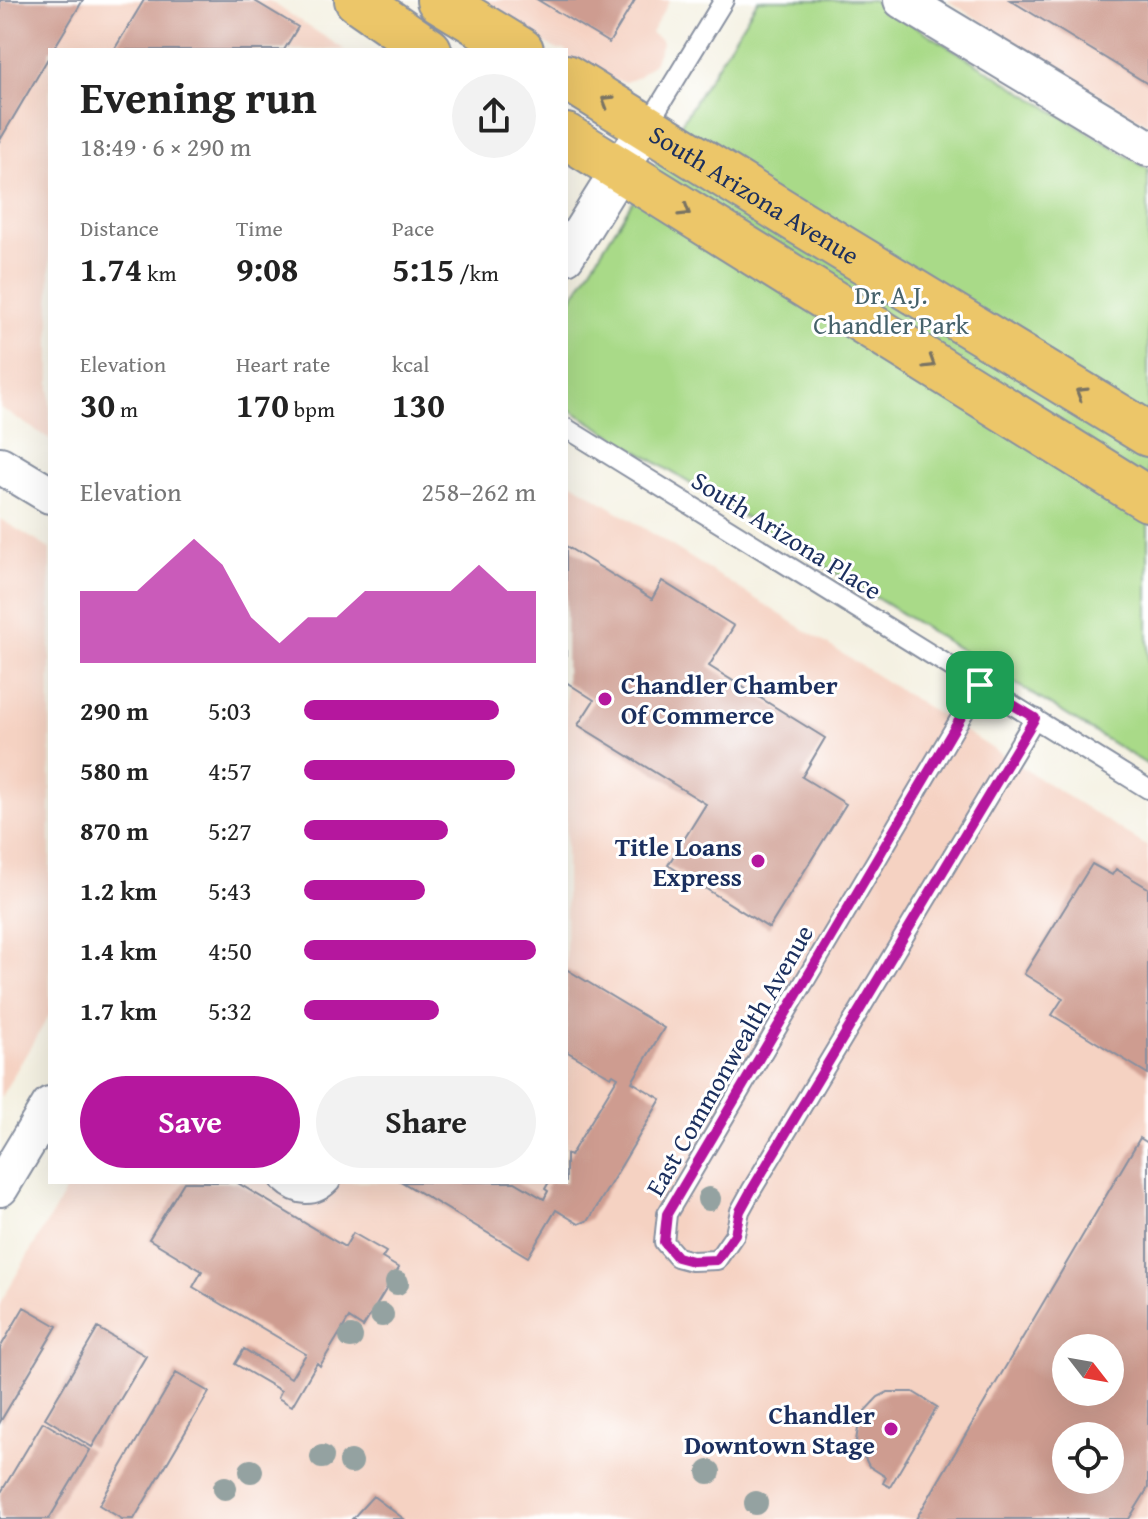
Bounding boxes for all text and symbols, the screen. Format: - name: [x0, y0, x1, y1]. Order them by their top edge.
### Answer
- text: Evening run: [80, 65, 317, 129]
- button: share: [452, 74, 536, 158]
- one-way arrow: [601, 96, 616, 111]
- street label: South Arizona Avenue: [642, 114, 867, 274]
- text: 18:49 · 6 × 290 m: [80, 127, 251, 166]
- one-way arrow: [677, 201, 691, 216]
- text: Distance: [80, 212, 159, 244]
- text: Time: [236, 212, 283, 244]
- text: Pace: [392, 212, 434, 244]
- text: 1.74: [80, 244, 142, 293]
- text: 9:08: [236, 244, 298, 293]
- text: 5:15: [392, 244, 454, 293]
- text: km: [142, 257, 176, 289]
- text: /km: [454, 257, 499, 289]
- park label: Dr. A.J. Chandler Park: [813, 275, 970, 344]
- text: Elevation: [80, 348, 166, 380]
- text: Heart rate: [236, 348, 330, 380]
- text: kcal: [392, 348, 430, 380]
- one-way arrow: [921, 354, 936, 369]
- text: 30: [80, 380, 115, 429]
- text: 170: [236, 380, 289, 429]
- text: 130: [392, 380, 445, 429]
- one-way arrow: [1075, 388, 1090, 403]
- text: m: [115, 393, 138, 425]
- text: bpm: [289, 393, 335, 425]
- street label: South Arizona Place: [684, 461, 890, 609]
- text: Elevation: [80, 472, 182, 511]
- text: 258–262 m: [422, 472, 536, 511]
- pin: [946, 651, 1014, 719]
- icon: arrive: [958, 663, 1002, 707]
- place label: Chandler Chamber Of Commerce: [621, 665, 838, 734]
- marker: Chandler Chamber Of Commerce: [596, 690, 614, 708]
- text: 290 m: [80, 691, 148, 730]
- text: 5:03: [208, 691, 252, 730]
- text: 580 m: [80, 751, 148, 790]
- text: 4:57: [208, 751, 252, 790]
- text: 870 m: [80, 811, 148, 850]
- text: 5:27: [208, 811, 252, 850]
- place label: Title Loans Express: [615, 827, 742, 896]
- marker: Title Loans Express: [749, 852, 767, 870]
- text: 1.2 km: [80, 871, 157, 910]
- text: 5:43: [208, 871, 252, 910]
- street label: East Commonwealth Avenue: [635, 917, 823, 1203]
- text: 1.4 km: [80, 931, 157, 970]
- text: 4:50: [208, 931, 252, 970]
- text: 1.7 km: [80, 991, 157, 1030]
- text: 5:32: [208, 991, 252, 1030]
- button: Save: [80, 1076, 300, 1168]
- button: Share: [316, 1076, 536, 1168]
- north arrow: [1052, 1334, 1124, 1406]
- map controls: [1052, 1334, 1124, 1494]
- place label: Chandler Downtown Stage: [684, 1395, 875, 1464]
- marker: Chandler Downtown Stage: [882, 1420, 900, 1438]
- button: locate: [1052, 1422, 1124, 1494]

